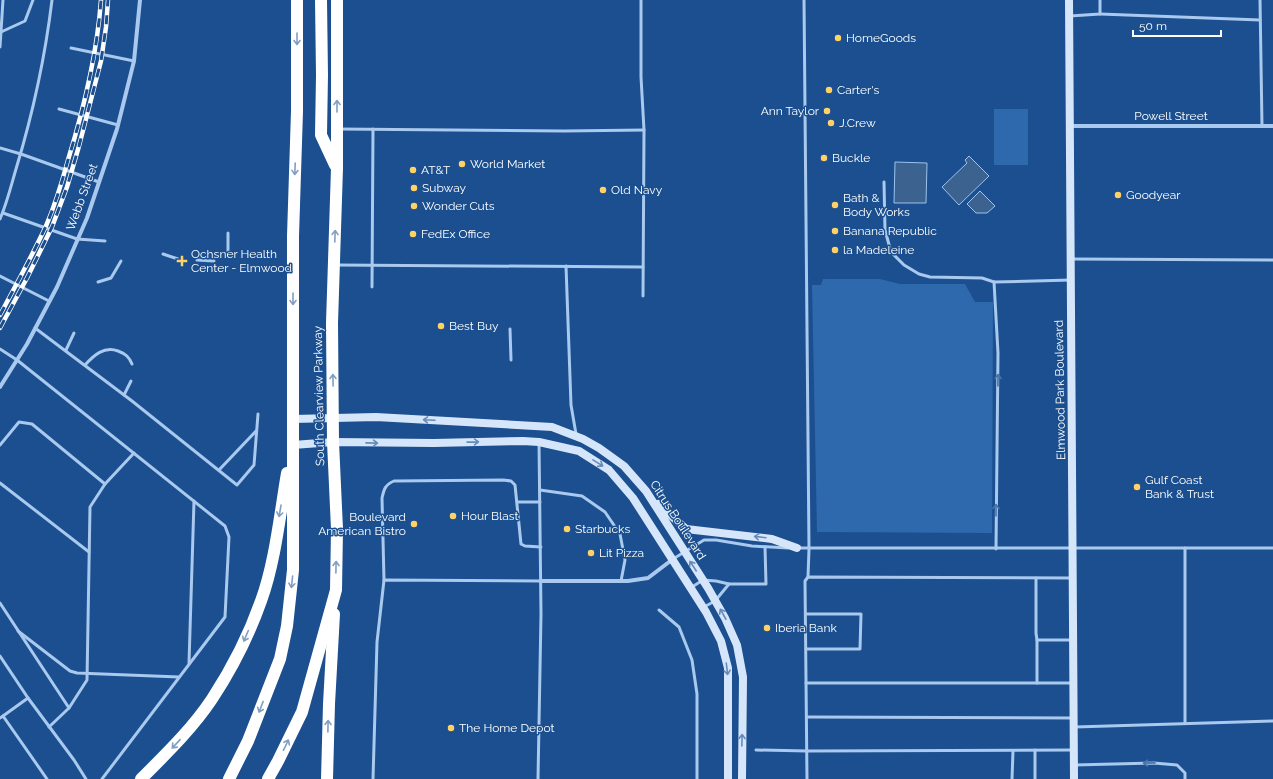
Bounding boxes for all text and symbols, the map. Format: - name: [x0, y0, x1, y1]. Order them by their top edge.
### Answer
- scale bar: [1133, 12, 1221, 38]
- text: 50 m: [1139, 19, 1167, 33]
- place label: HomeGoods: [846, 31, 916, 45]
- one-way arrow: [293, 32, 301, 45]
- marker: HomeGoods: [833, 33, 843, 43]
- place label: Carter's: [837, 83, 879, 97]
- marker: Carter's: [824, 85, 834, 95]
- one-way arrow: [333, 100, 341, 113]
- place label: Ann Taylor: [761, 104, 820, 118]
- marker: Ann Taylor: [822, 106, 832, 116]
- street label: Powell Street: [1134, 109, 1208, 123]
- place label: J.Crew: [839, 116, 876, 130]
- marker: J.Crew: [826, 118, 836, 128]
- place label: Buckle: [832, 151, 870, 165]
- marker: Buckle: [819, 153, 829, 163]
- place label: World Market: [470, 157, 545, 171]
- marker: World Market: [457, 159, 467, 169]
- street label: Webb Street: [63, 162, 101, 232]
- one-way arrow: [291, 162, 299, 175]
- place label: AT&T: [421, 163, 451, 177]
- marker: AT&T: [408, 165, 418, 175]
- place label: Subway: [422, 181, 467, 195]
- marker: Subway: [409, 183, 419, 193]
- place label: Old Navy: [611, 183, 663, 197]
- marker: Old Navy: [598, 185, 608, 195]
- place label: Goodyear: [1126, 188, 1181, 202]
- marker: Goodyear: [1113, 190, 1123, 200]
- place label: Bath & Body Works: [843, 191, 910, 219]
- place label: Wonder Cuts: [422, 199, 495, 213]
- marker: Bath & Body Works: [830, 200, 840, 210]
- marker: Wonder Cuts: [409, 201, 419, 211]
- place label: Banana Republic: [843, 224, 937, 238]
- marker: Banana Republic: [830, 226, 840, 236]
- place label: FedEx Office: [421, 227, 490, 241]
- marker: FedEx Office: [408, 229, 418, 239]
- one-way arrow: [331, 230, 338, 243]
- place label: la Madeleine: [843, 243, 914, 257]
- marker: la Madeleine: [830, 245, 840, 255]
- place label: Ochsner Health Center - Elmwood: [191, 247, 292, 275]
- marker: Ochsner Health Center - Elmwood: [176, 255, 188, 267]
- one-way arrow: [289, 292, 297, 305]
- place label: Best Buy: [449, 319, 499, 333]
- street label: Elmwood Park Boulevard: [1052, 320, 1068, 460]
- marker: Best Buy: [436, 321, 446, 331]
- street label: South Clearview Parkway: [311, 325, 327, 466]
- one-way arrow: [329, 374, 337, 387]
- one-way arrow: [994, 374, 1001, 387]
- one-way arrow: [423, 416, 436, 424]
- one-way arrow: [466, 438, 479, 446]
- one-way arrow: [365, 439, 378, 447]
- one-way arrow: [592, 460, 604, 468]
- place label: Gulf Coast Bank & Trust: [1145, 473, 1214, 501]
- street label: Citrus Boulevard: [647, 478, 709, 562]
- marker: Gulf Coast Bank & Trust: [1132, 482, 1142, 492]
- one-way arrow: [276, 504, 284, 517]
- one-way arrow: [992, 504, 1000, 517]
- place label: Hour Blast: [461, 509, 519, 523]
- place label: Boulevard American Bistro: [318, 510, 406, 538]
- marker: Hour Blast: [448, 511, 458, 521]
- marker: Boulevard American Bistro: [409, 519, 419, 529]
- place label: Starbucks: [575, 522, 630, 536]
- marker: Starbucks: [562, 524, 572, 534]
- one-way arrow: [754, 533, 767, 541]
- place label: Lit Pizza: [599, 546, 644, 560]
- marker: Lit Pizza: [586, 548, 596, 558]
- one-way arrow: [333, 561, 340, 574]
- one-way arrow: [689, 561, 697, 572]
- one-way arrow: [288, 575, 295, 588]
- one-way arrow: [718, 608, 726, 620]
- place label: Iberia Bank: [775, 621, 837, 635]
- marker: Iberia Bank: [762, 623, 772, 633]
- one-way arrow: [242, 629, 250, 641]
- one-way arrow: [723, 662, 731, 675]
- one-way arrow: [257, 701, 265, 713]
- one-way arrow: [324, 720, 332, 733]
- place label: The Home Depot: [459, 721, 555, 735]
- marker: The Home Depot: [446, 723, 456, 733]
- one-way arrow: [738, 734, 746, 747]
- one-way arrow: [171, 739, 180, 749]
- one-way arrow: [283, 739, 290, 751]
- one-way arrow: [1143, 759, 1156, 767]

